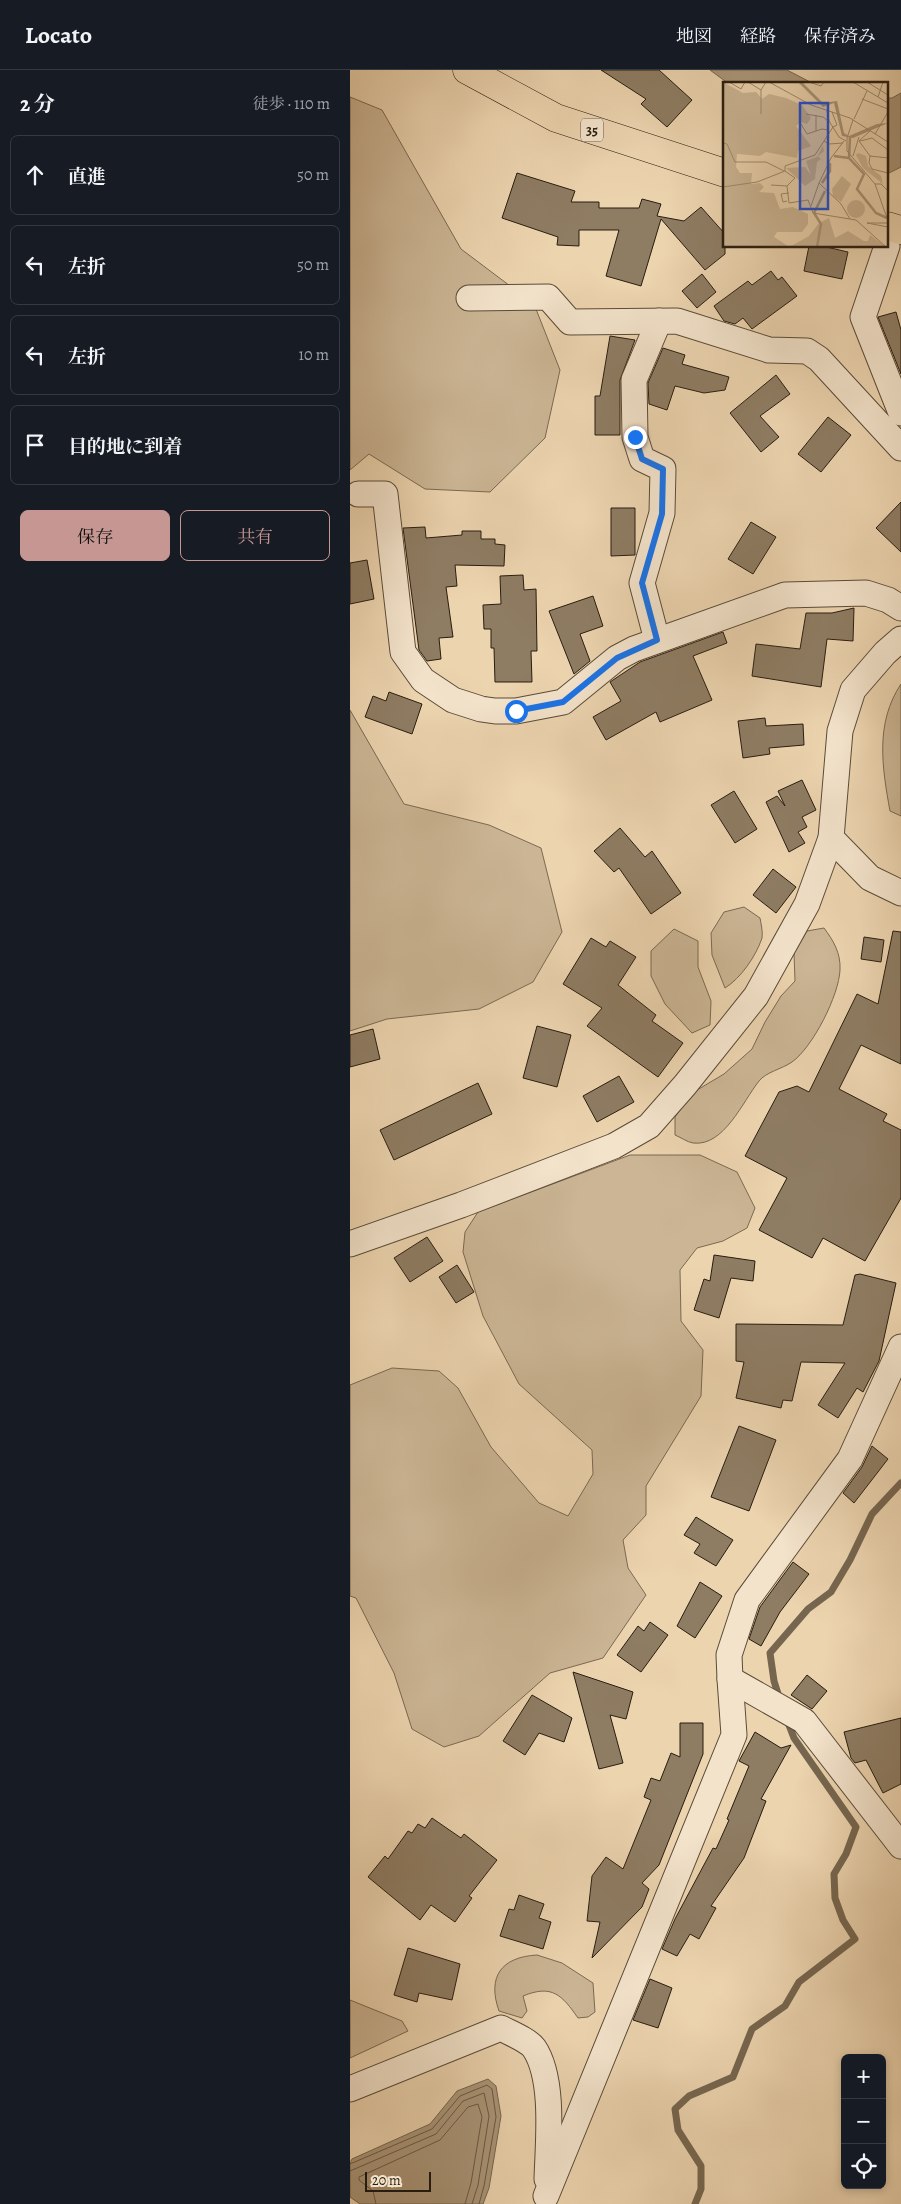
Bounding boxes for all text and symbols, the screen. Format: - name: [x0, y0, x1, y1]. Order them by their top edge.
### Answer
- text: Locato: [25, 19, 92, 51]
- text: 地図: [676, 24, 712, 48]
- text: 経路: [740, 24, 776, 48]
- text: 保存済み: [804, 24, 876, 48]
- inset map: [723, 82, 888, 248]
- text: 2 分: [20, 90, 55, 118]
- text: 徒歩 · 110 m: [253, 93, 330, 115]
- road number: 35: [581, 118, 603, 142]
- icon: ahead: [21, 161, 49, 189]
- text: 直進: [68, 164, 106, 190]
- text: 50 m: [297, 164, 329, 186]
- icon: left: [21, 251, 49, 279]
- text: 左折: [68, 254, 106, 280]
- text: 50 m: [297, 254, 329, 276]
- icon: left: [21, 341, 49, 369]
- text: 左折: [68, 344, 106, 370]
- text: 10 m: [299, 344, 329, 366]
- route end: [624, 426, 647, 449]
- icon: arrive: [21, 431, 49, 459]
- text: 目的地に到着: [68, 434, 182, 460]
- button: 保存: [20, 510, 170, 561]
- button: 共有: [180, 510, 330, 561]
- route start: [505, 700, 528, 723]
- map controls: [841, 2054, 886, 2189]
- button: +: [841, 2054, 886, 2099]
- button: −: [841, 2099, 886, 2144]
- button: locate: [841, 2144, 886, 2189]
- scale bar: [365, 2169, 431, 2192]
- text: 20 m: [372, 2171, 401, 2190]

